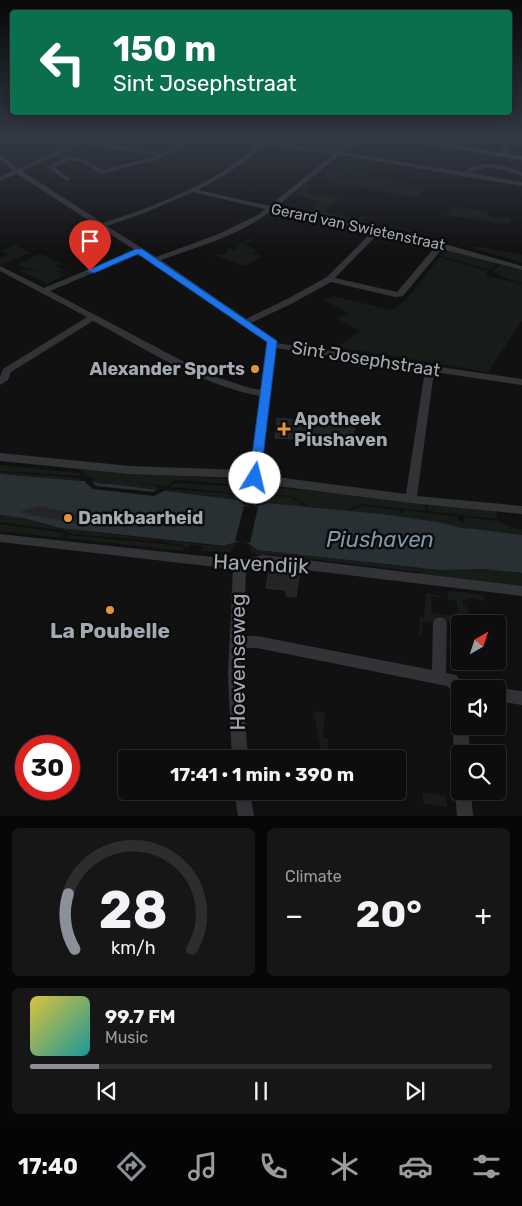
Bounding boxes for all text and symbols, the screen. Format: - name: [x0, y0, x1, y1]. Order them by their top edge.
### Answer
- text: 150 m: [113, 28, 216, 70]
- icon: left: [30, 30, 95, 95]
- text: Sint Josephstraat: [113, 70, 297, 97]
- street label: Gerard van Swietenstraat: [269, 200, 447, 254]
- pin: [69, 220, 111, 271]
- icon: arrive: [76, 227, 104, 255]
- street label: Sint Josephstraat: [290, 336, 442, 382]
- place label: Alexander Sports: [89, 358, 245, 380]
- marker: Alexander Sports: [249, 363, 261, 375]
- place label: Apotheek Piushaven: [294, 408, 387, 451]
- marker: Apotheek Piushaven: [278, 423, 290, 435]
- position arrow: [228, 451, 280, 503]
- place label: Dankbaarheid: [78, 507, 203, 529]
- marker: Dankbaarheid: [62, 512, 74, 524]
- water label: Piushaven: [326, 526, 434, 553]
- street label: Havendijk: [213, 549, 310, 579]
- street label: Hoevenseweg: [225, 593, 250, 731]
- marker: La Poubelle: [104, 604, 116, 616]
- north arrow: [451, 615, 506, 670]
- map controls: [451, 615, 506, 800]
- place label: La Poubelle: [50, 618, 170, 643]
- button: sound: [451, 680, 506, 735]
- speed limit sign: 30: [15, 735, 80, 800]
- button: search: [451, 745, 506, 800]
- text: 17:41 · 1 min · 390 m: [170, 763, 354, 786]
- text: Climate: [285, 867, 342, 886]
- text: 28: [99, 879, 168, 941]
- text: 20°: [356, 891, 422, 937]
- text: −: [285, 899, 303, 932]
- text: +: [475, 899, 492, 932]
- text: km/h: [111, 937, 156, 958]
- text: 99.7 FM: [105, 1005, 176, 1028]
- text: Music: [105, 1028, 148, 1047]
- icon: previous: [93, 1077, 121, 1105]
- icon: pause: [247, 1077, 275, 1105]
- icon: next: [401, 1077, 429, 1105]
- icon: directions: [114, 1149, 149, 1184]
- icon: music: [185, 1149, 220, 1184]
- icon: phone: [256, 1149, 291, 1184]
- icon: climate: [327, 1149, 362, 1184]
- icon: car: [398, 1149, 433, 1184]
- icon: filters: [469, 1149, 504, 1184]
- text: 17:40: [18, 1153, 78, 1180]

